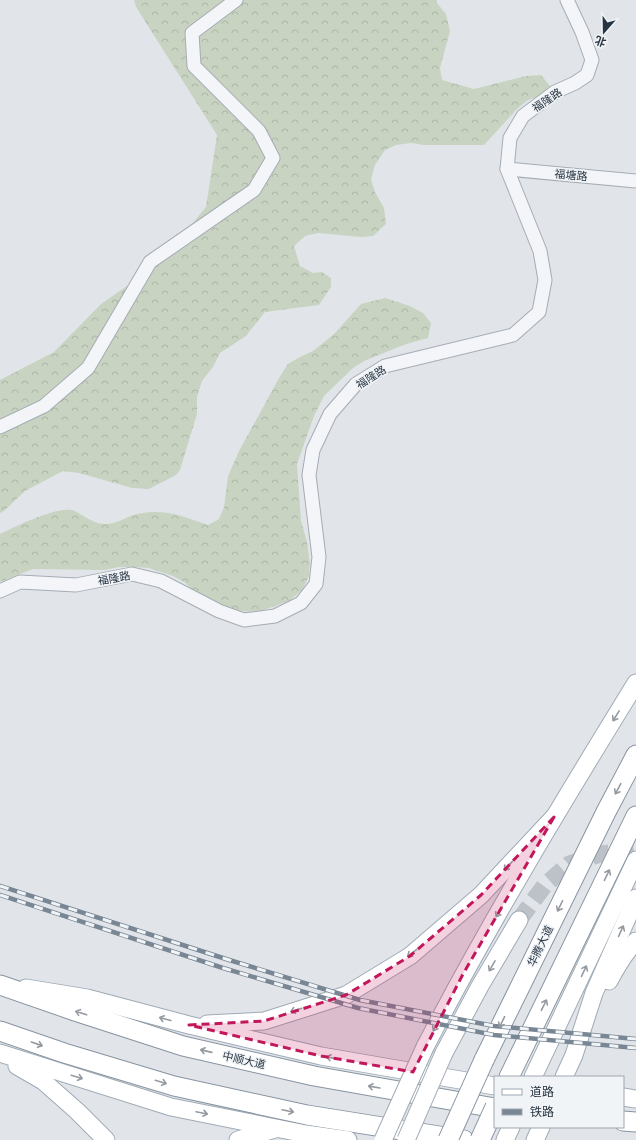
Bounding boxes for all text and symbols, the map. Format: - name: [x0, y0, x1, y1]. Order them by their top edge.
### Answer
- north arrow: [584, 12, 624, 52]
- text: 北: [593, 33, 608, 51]
- street label: 福隆路: [529, 84, 565, 115]
- street label: 福塘路: [554, 166, 588, 183]
- street label: 福隆路: [353, 361, 389, 392]
- street label: 福隆路: [96, 567, 131, 588]
- one-way arrow: [611, 710, 619, 722]
- one-way arrow: [614, 783, 621, 795]
- one-way arrow: [503, 861, 513, 871]
- one-way arrow: [604, 870, 611, 882]
- one-way arrow: [556, 899, 563, 911]
- one-way arrow: [494, 906, 502, 918]
- street label: 华腾大道: [523, 923, 556, 969]
- one-way arrow: [618, 925, 625, 937]
- one-way arrow: [406, 949, 417, 958]
- one-way arrow: [487, 960, 495, 972]
- one-way arrow: [581, 965, 588, 977]
- one-way arrow: [541, 999, 548, 1011]
- one-way arrow: [291, 1007, 303, 1015]
- one-way arrow: [76, 1009, 88, 1017]
- one-way arrow: [159, 1015, 172, 1022]
- one-way arrow: [498, 1016, 505, 1028]
- one-way arrow: [431, 1019, 439, 1031]
- one-way arrow: [31, 1040, 43, 1048]
- one-way arrow: [200, 1046, 213, 1054]
- street label: 中顺大道: [221, 1047, 267, 1072]
- one-way arrow: [326, 1054, 339, 1062]
- one-way arrow: [71, 1074, 83, 1082]
- legend: [494, 1076, 624, 1128]
- one-way arrow: [154, 1079, 167, 1086]
- one-way arrow: [368, 1082, 381, 1090]
- text: 道路: [530, 1083, 554, 1100]
- text: 铁路: [530, 1103, 554, 1120]
- one-way arrow: [281, 1107, 294, 1115]
- one-way arrow: [195, 1109, 208, 1117]

